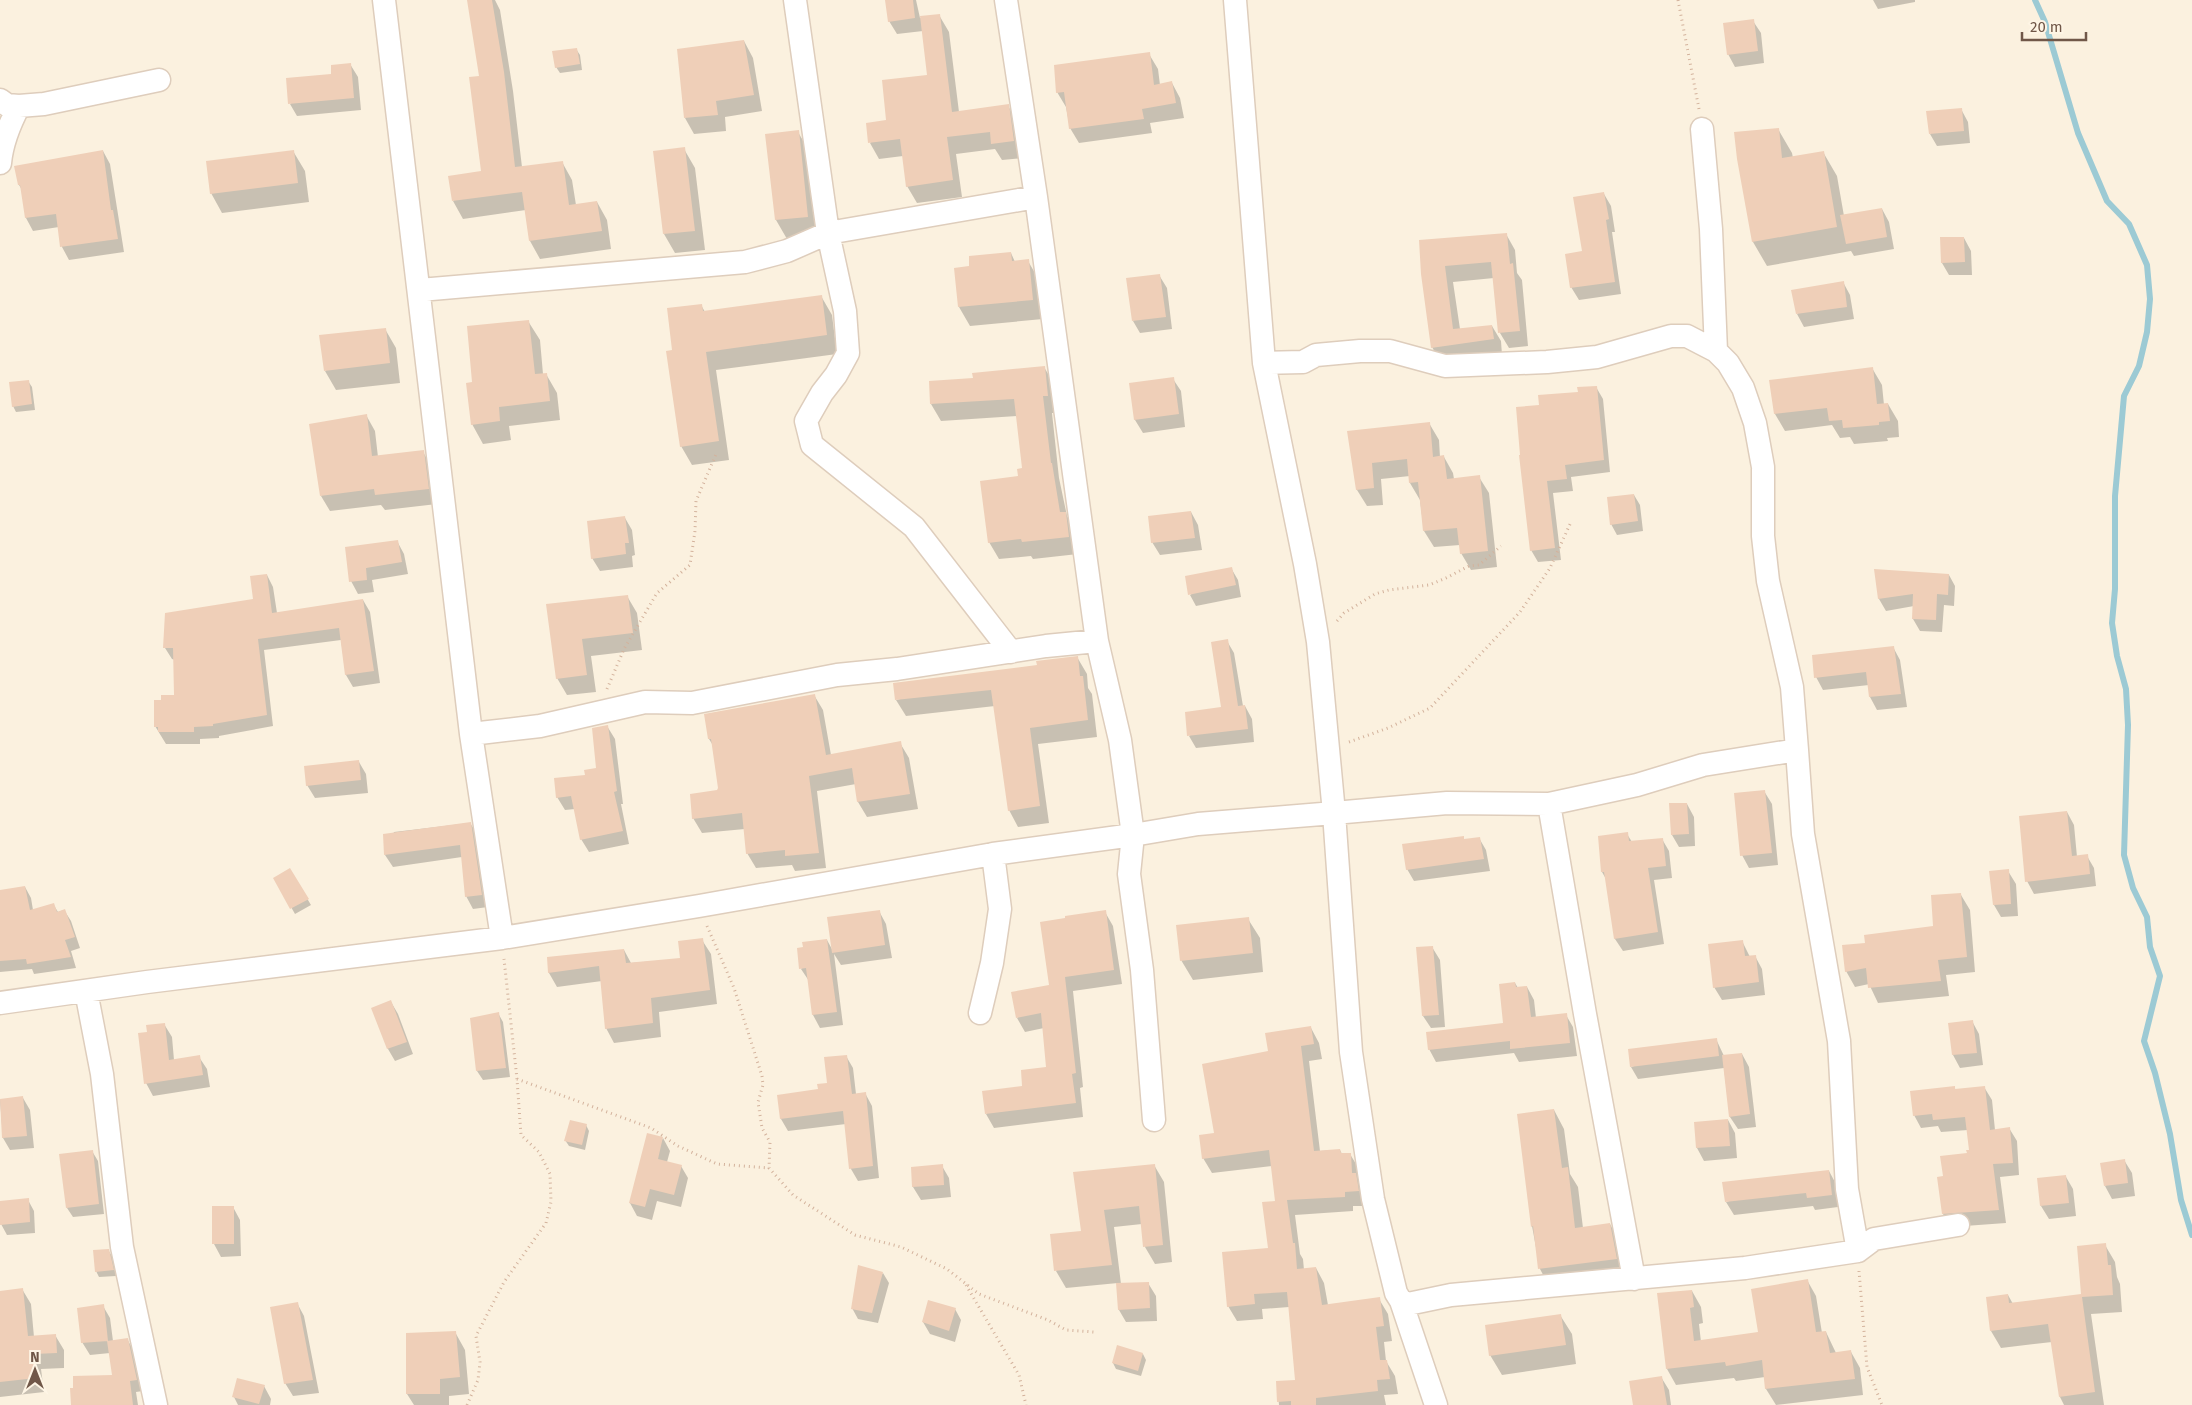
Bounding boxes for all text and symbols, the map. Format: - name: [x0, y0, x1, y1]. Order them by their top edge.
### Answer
- scale bar: [2022, 10, 2086, 42]
- text: 20 m: [2030, 18, 2063, 36]
- north arrow: [10, 1345, 60, 1395]
- text: N: [30, 1349, 40, 1366]

